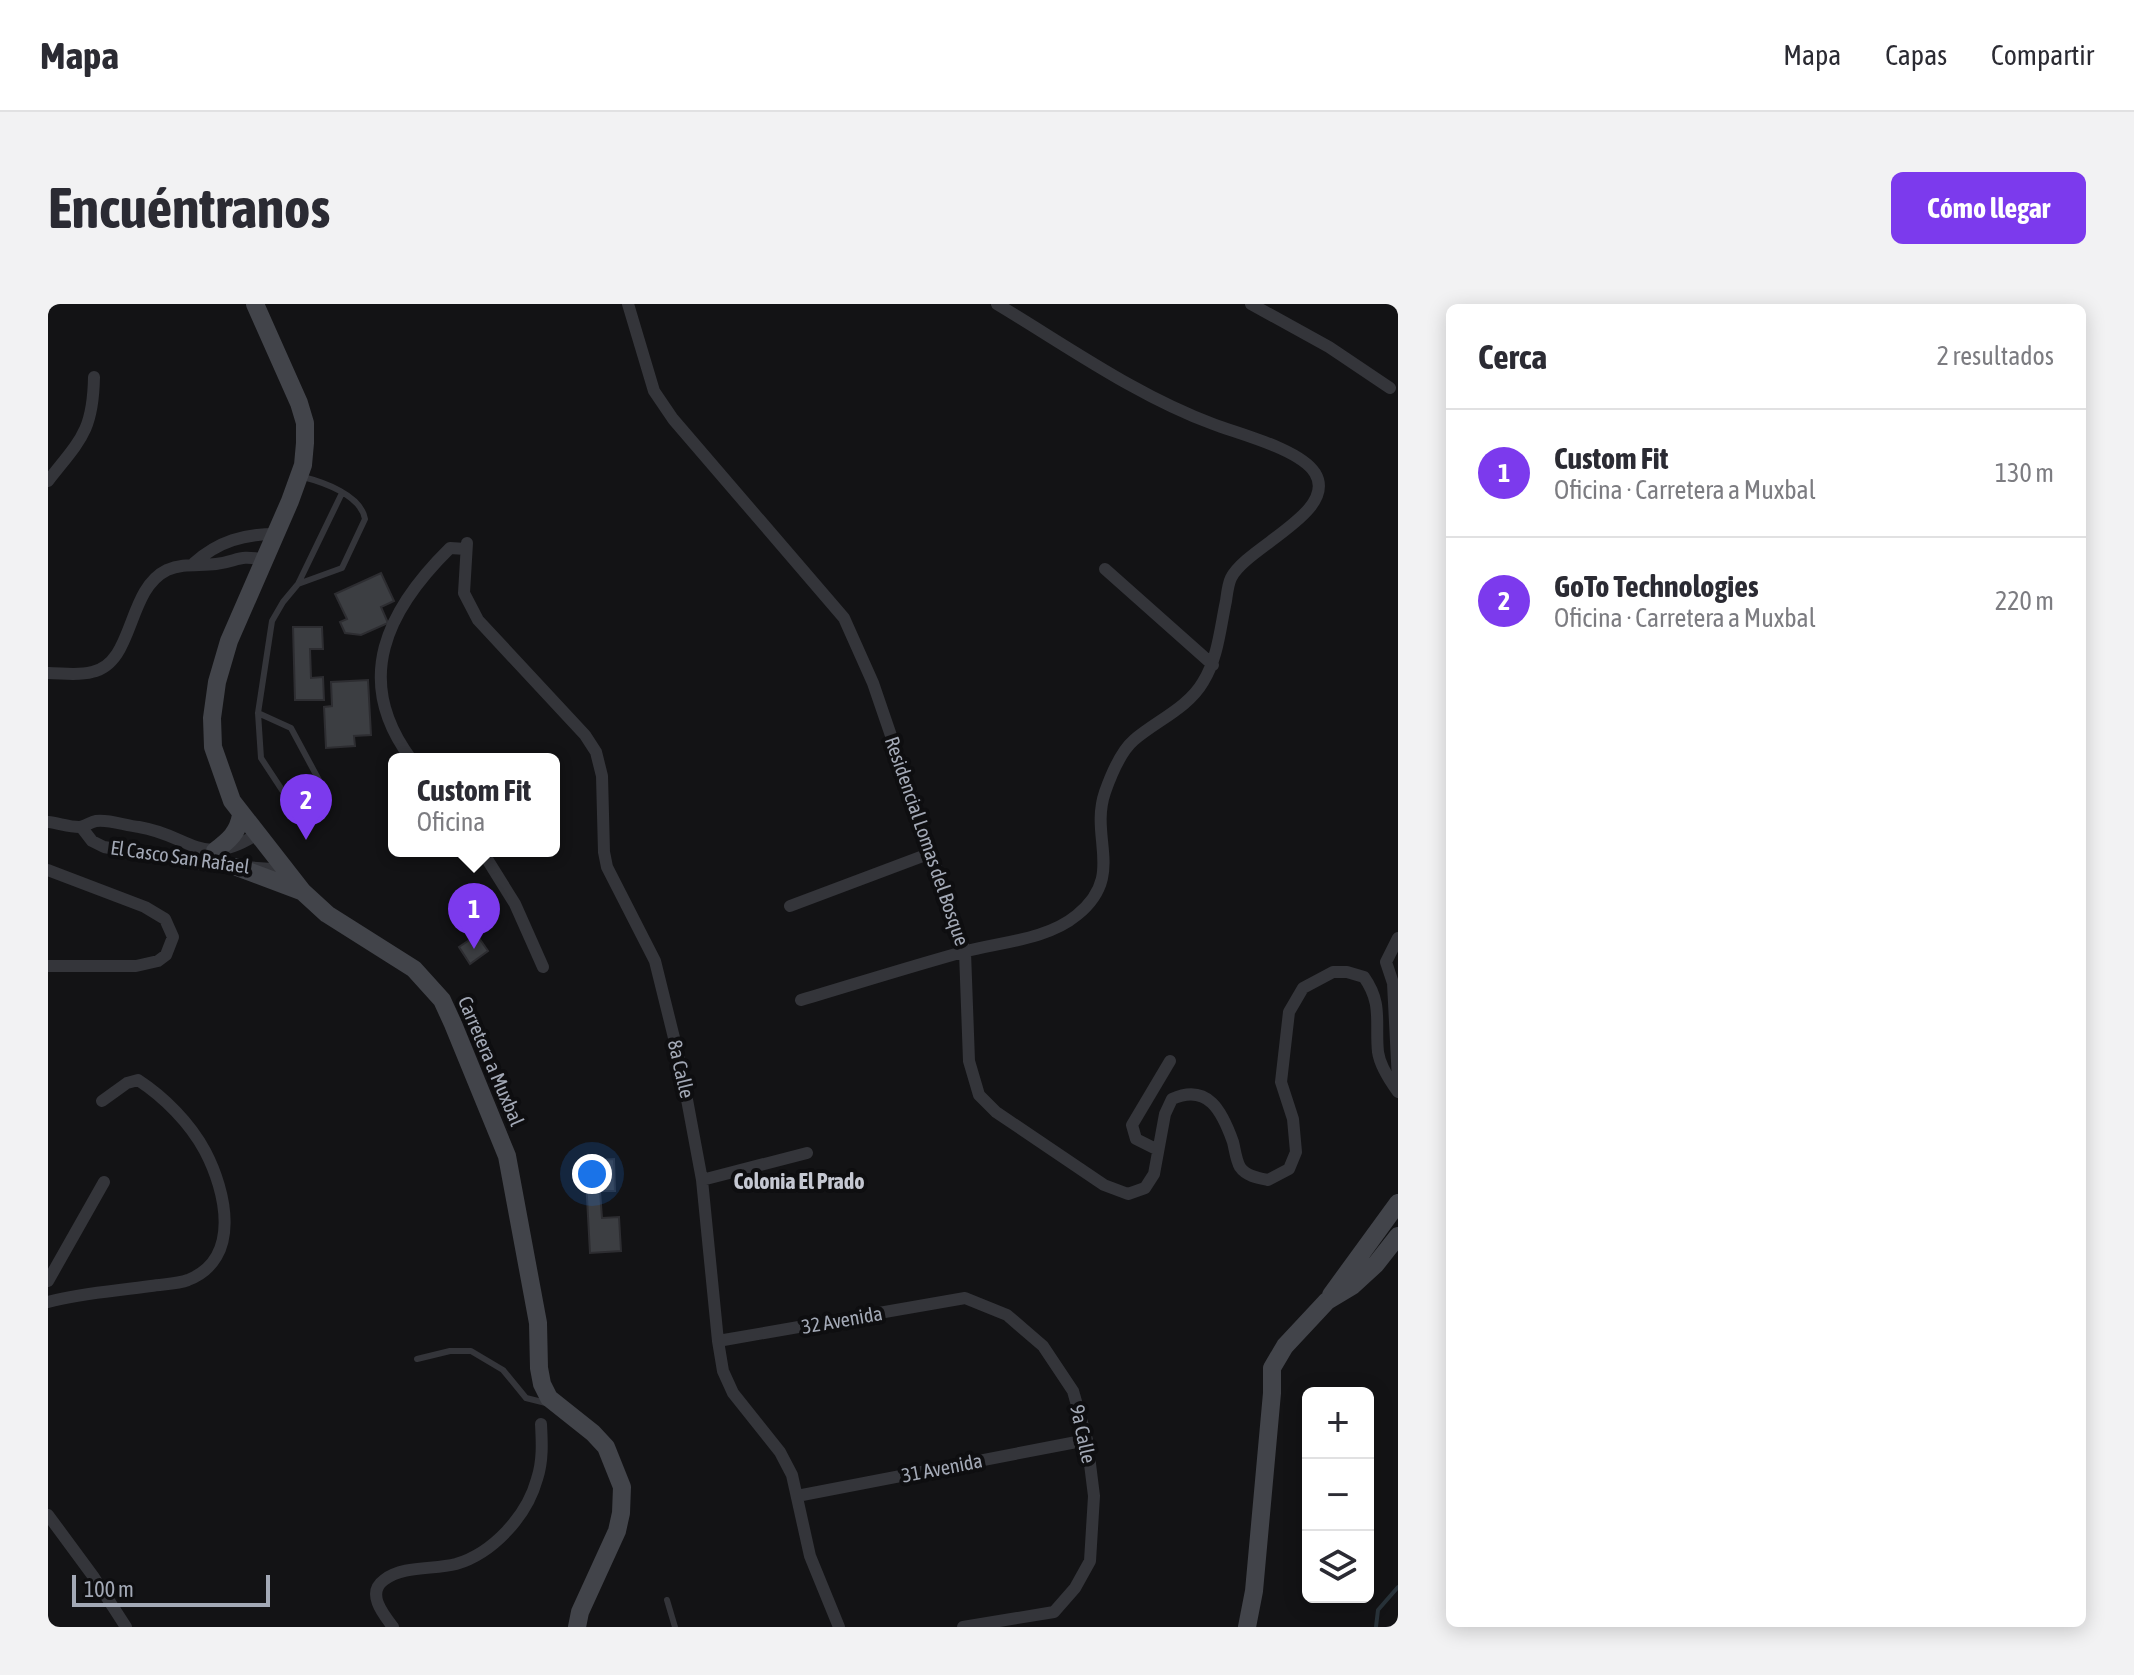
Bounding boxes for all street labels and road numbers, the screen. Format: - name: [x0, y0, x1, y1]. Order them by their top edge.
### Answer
- street label: Residencial Lomas del Bosque: [881, 733, 974, 948]
- street label: El Casco San Rafael: [109, 835, 252, 878]
- street label: Carretera a Muxbal: [454, 993, 529, 1130]
- street label: 8a Calle: [664, 1037, 699, 1100]
- street label: 32 Avenida: [800, 1301, 884, 1338]
- street label: 9a Calle: [1066, 1403, 1101, 1465]
- street label: 31 Avenida: [900, 1448, 984, 1487]

